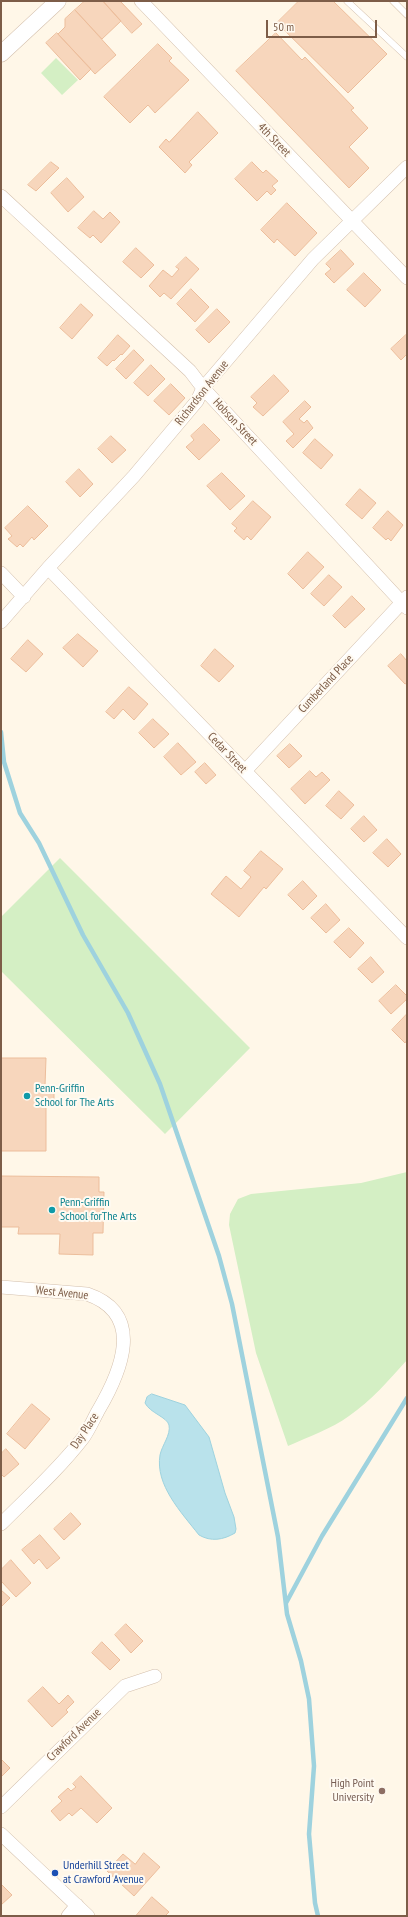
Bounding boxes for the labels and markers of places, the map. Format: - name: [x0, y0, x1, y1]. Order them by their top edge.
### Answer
- place label: Penn-Griffin School for The Arts: [35, 1082, 114, 1110]
- marker: Penn-Griffin School for The Arts: [22, 1091, 32, 1101]
- place label: Penn-Griffin School forThe Arts: [60, 1196, 137, 1224]
- marker: Penn-Griffin School forThe Arts: [47, 1205, 57, 1215]
- place label: High Point University: [331, 1777, 374, 1805]
- marker: High Point University: [377, 1786, 387, 1796]
- place label: Underhill Street at Crawford Avenue: [63, 1859, 144, 1887]
- marker: Underhill Street at Crawford Avenue: [50, 1868, 60, 1878]

